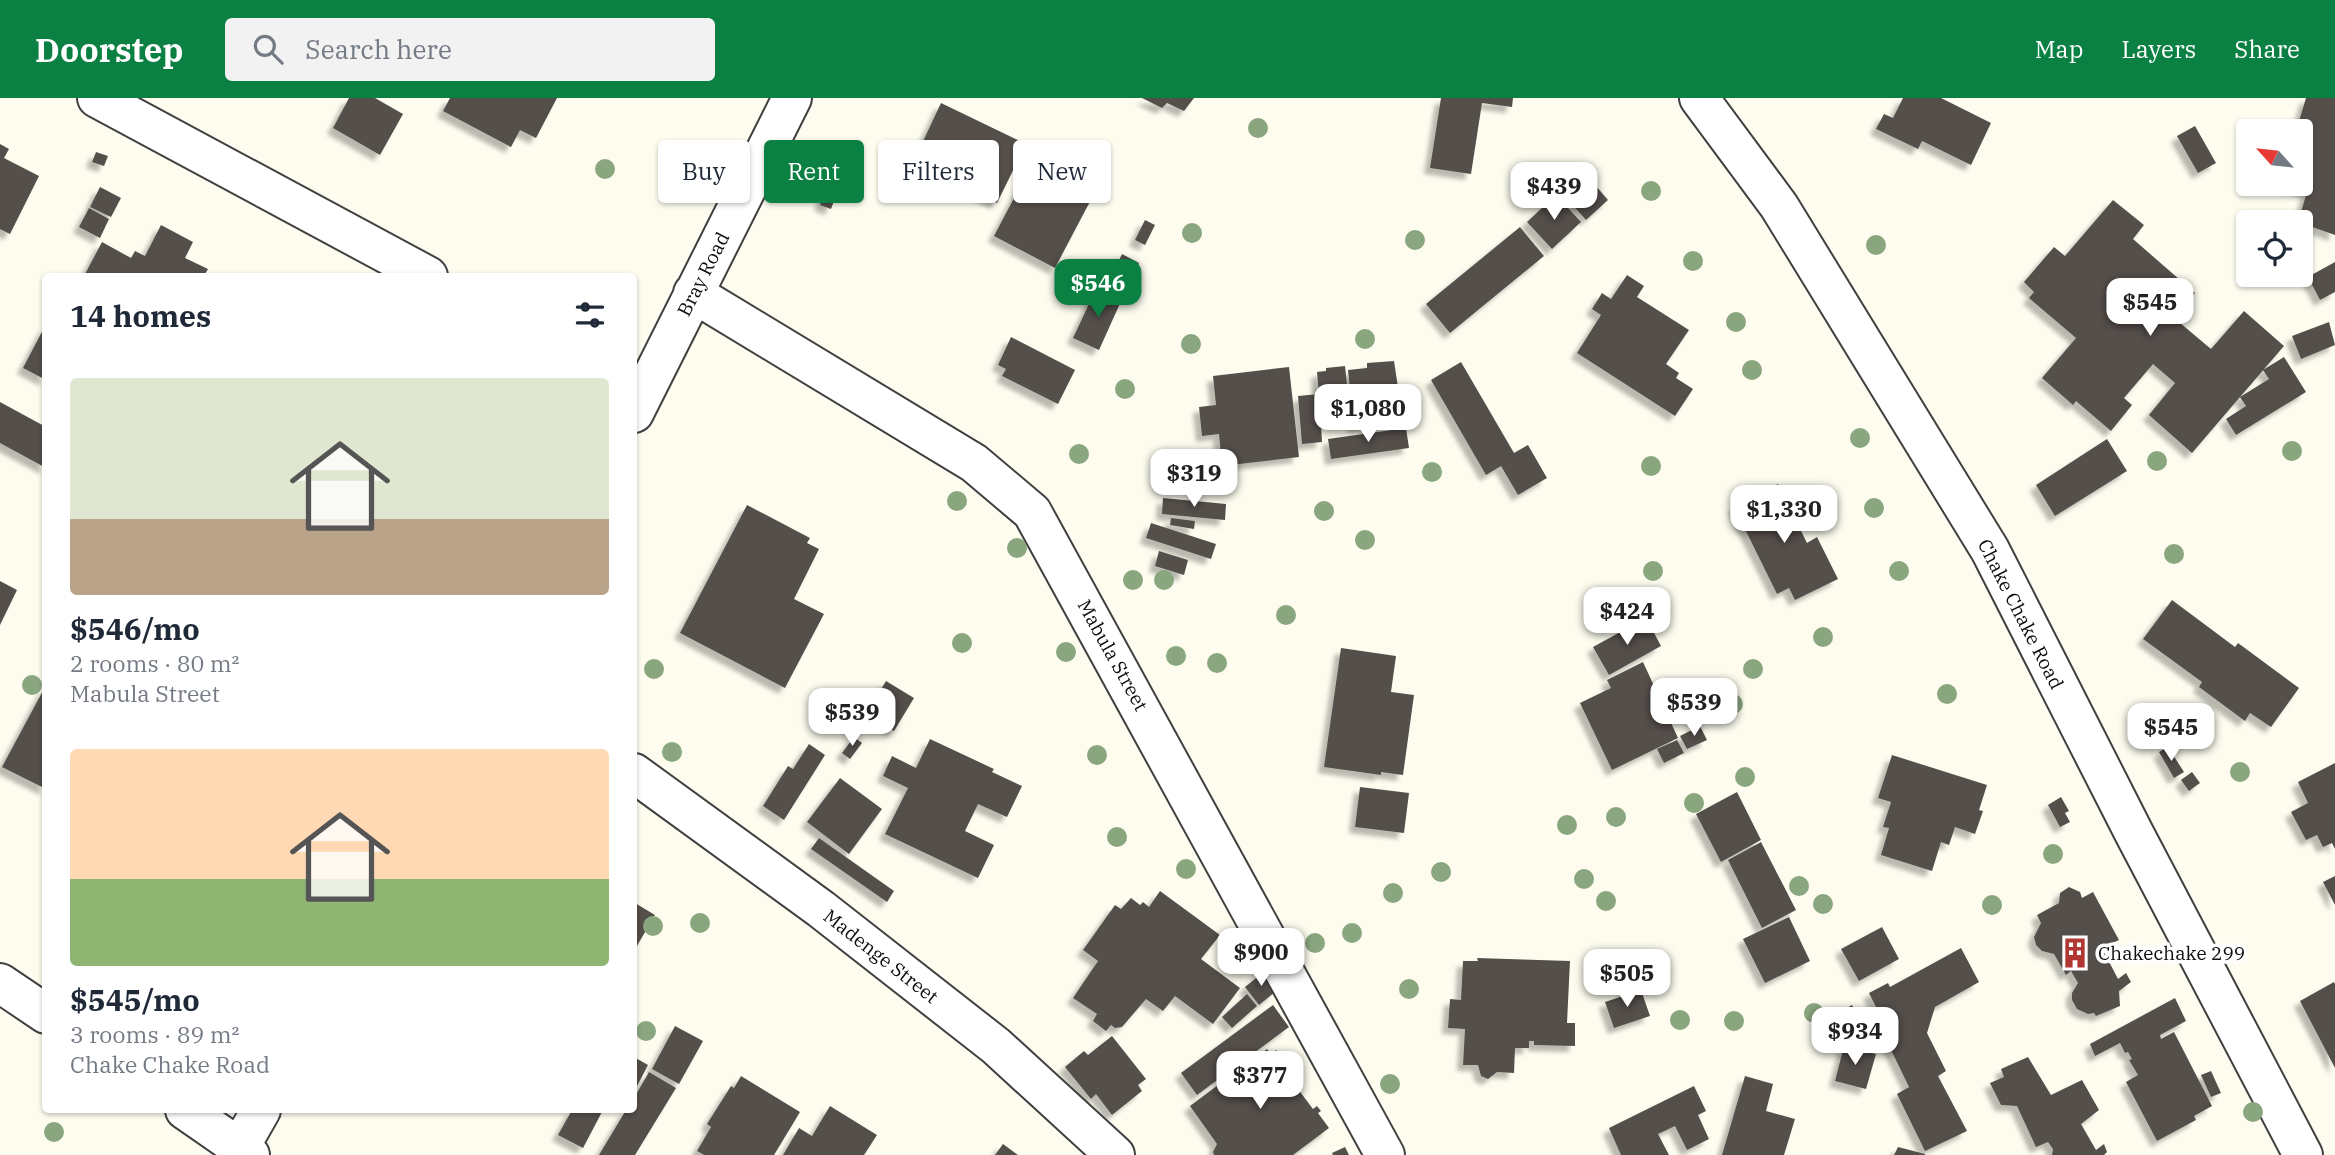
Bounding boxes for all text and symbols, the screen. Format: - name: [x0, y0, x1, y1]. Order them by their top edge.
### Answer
- search box: [225, 18, 715, 81]
- text: Doorstep: [35, 28, 183, 71]
- icon: search: [249, 30, 287, 68]
- text: Search here: [305, 32, 452, 66]
- text: Map: [2035, 33, 2083, 65]
- text: Layers: [2121, 33, 2196, 65]
- text: Share: [2234, 33, 2300, 65]
- north arrow: [2236, 119, 2314, 196]
- map controls: [2236, 119, 2313, 287]
- chip: Buy: [658, 140, 750, 203]
- chip: Rent: [764, 140, 864, 203]
- chip: Filters: [878, 140, 999, 203]
- chip: New: [1013, 140, 1111, 203]
- pin: $439: [1513, 162, 1595, 222]
- text: $439: [1526, 170, 1582, 200]
- button: locate: [2236, 210, 2313, 287]
- street label: Bray Road: [672, 228, 734, 320]
- pin: $546: [1057, 260, 1139, 319]
- text: $546: [1070, 267, 1126, 297]
- pin: $545: [2109, 278, 2191, 338]
- text: $545: [2122, 286, 2178, 316]
- text: 14 homes: [70, 296, 211, 335]
- icon: filters: [571, 296, 609, 334]
- pin: $1,080: [1311, 384, 1425, 444]
- text: $1,080: [1330, 392, 1406, 422]
- icon: home: [277, 423, 403, 549]
- pin: $319: [1153, 450, 1235, 509]
- text: $319: [1166, 457, 1222, 487]
- pin: $1,330: [1727, 486, 1841, 545]
- text: $1,330: [1746, 493, 1822, 523]
- street label: Chake Chake Road: [1973, 535, 2069, 693]
- pin: $424: [1586, 588, 1668, 647]
- street label: Mabula Street: [1073, 595, 1154, 715]
- text: $424: [1599, 595, 1655, 625]
- text: $546/mo: [70, 609, 200, 648]
- text: 2 rooms · 80 m²: [70, 648, 240, 678]
- text: Mabula Street: [70, 678, 220, 708]
- pin: $539: [1653, 678, 1735, 738]
- text: $539: [1666, 686, 1722, 716]
- pin: $539: [811, 688, 893, 748]
- text: $539: [824, 696, 880, 726]
- pin: $545: [2130, 704, 2212, 763]
- text: $545: [2143, 711, 2199, 741]
- icon: home: [277, 794, 403, 920]
- street label: Madenge Street: [819, 904, 943, 1008]
- pin: $900: [1220, 928, 1302, 988]
- text: $900: [1233, 936, 1289, 966]
- building icon: Chakechake 299: [2058, 936, 2092, 970]
- place label: Chakechake 299: [2098, 941, 2245, 965]
- pin: $505: [1586, 950, 1668, 1009]
- text: $505: [1599, 957, 1655, 987]
- text: $545/mo: [70, 980, 200, 1019]
- pin: $934: [1814, 1007, 1896, 1067]
- text: $934: [1827, 1015, 1883, 1045]
- text: 3 rooms · 89 m²: [70, 1019, 240, 1049]
- text: Chake Chake Road: [70, 1049, 270, 1079]
- pin: $377: [1219, 1052, 1301, 1111]
- text: $377: [1232, 1059, 1288, 1089]

